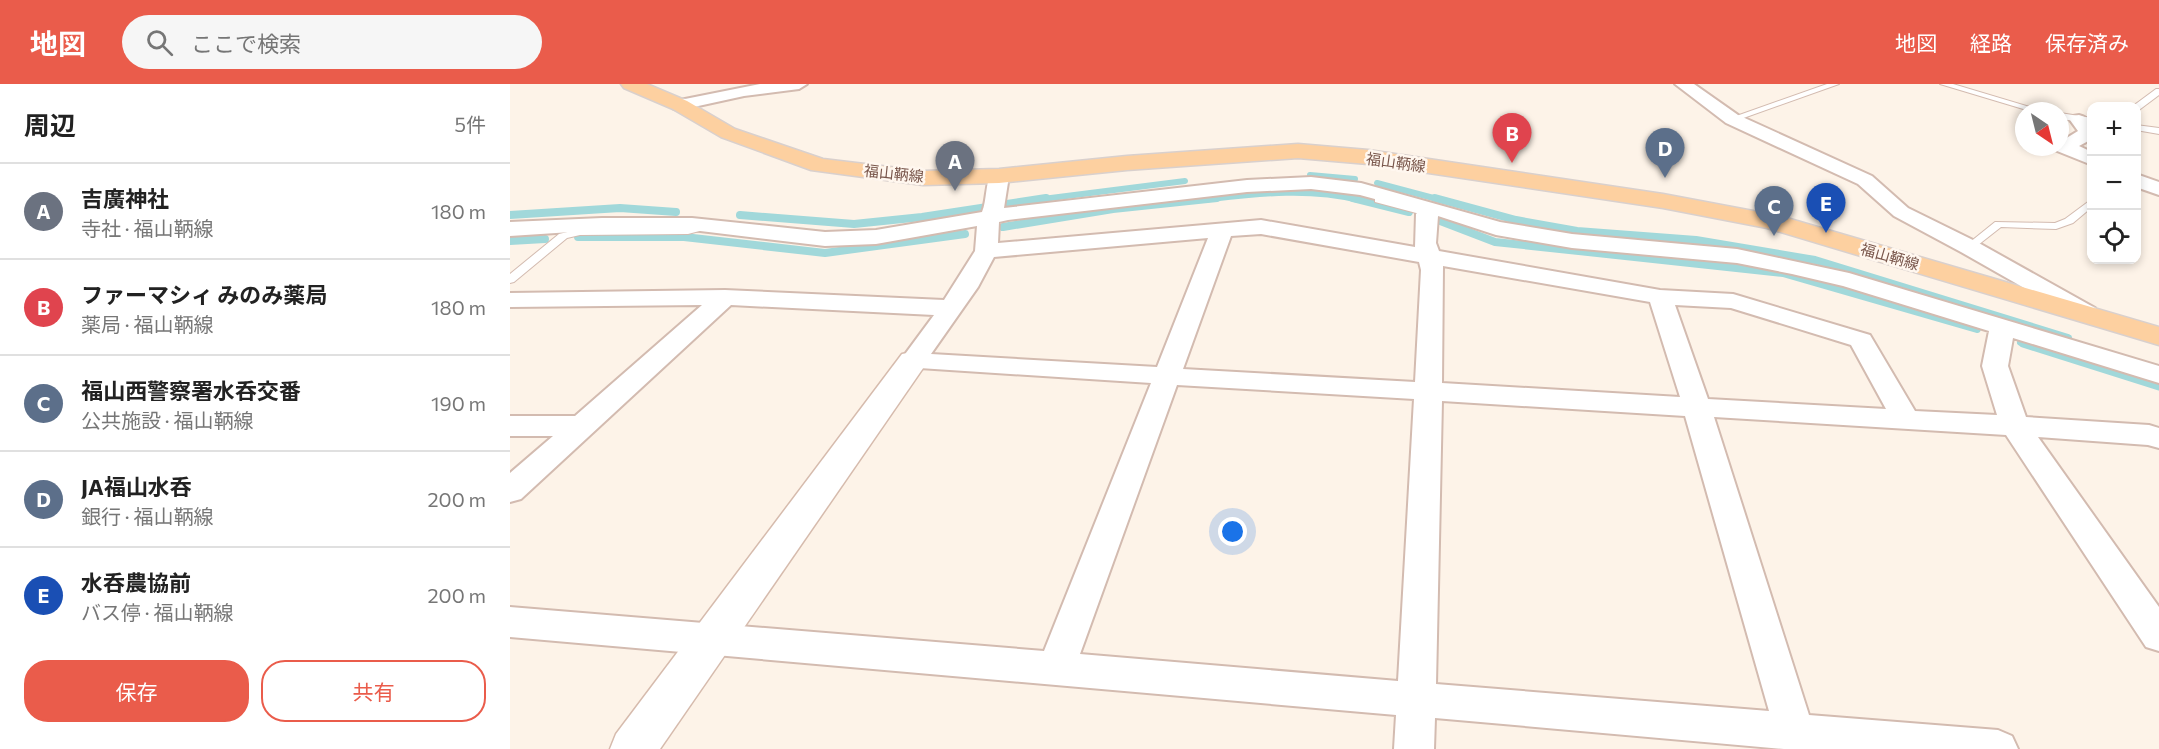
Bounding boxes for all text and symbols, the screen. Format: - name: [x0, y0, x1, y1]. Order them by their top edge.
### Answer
- search box: [122, 15, 542, 69]
- text: 地図: [30, 26, 86, 60]
- icon: search: [143, 26, 176, 59]
- text: ここで検索: [191, 30, 301, 57]
- text: 地図: [1895, 30, 1937, 55]
- text: 経路: [1970, 30, 2012, 55]
- text: 保存済み: [2045, 30, 2129, 55]
- north arrow: [2015, 102, 2069, 156]
- map controls: [2087, 102, 2141, 264]
- button: +: [2087, 102, 2141, 156]
- text: 周辺: [24, 109, 76, 140]
- text: 5件: [455, 112, 486, 136]
- pin: B: [1492, 113, 1532, 163]
- pin: D: [1646, 128, 1684, 178]
- pin: A: [936, 141, 974, 191]
- street label: 福山鞆線: [1365, 149, 1427, 175]
- button: −: [2087, 156, 2141, 210]
- street label: 福山鞆線: [863, 161, 925, 185]
- pin: E: [1806, 184, 1846, 233]
- text: 吉廣神社: [81, 185, 169, 212]
- pin: C: [1754, 186, 1794, 236]
- text: A: [36, 199, 51, 223]
- text: 180 m: [431, 199, 486, 223]
- button: locate: [2087, 210, 2141, 264]
- text: 寺社 · 福山鞆線: [81, 216, 213, 240]
- street label: 福山鞆線: [1859, 239, 1921, 273]
- text: ファーマシィ みのみ薬局: [81, 281, 327, 308]
- text: B: [37, 295, 50, 319]
- text: 180 m: [431, 295, 486, 319]
- text: 薬局 · 福山鞆線: [81, 312, 213, 336]
- text: 福山西警察署水呑交番: [81, 377, 301, 404]
- text: C: [37, 391, 50, 415]
- text: 190 m: [431, 391, 486, 415]
- text: 公共施設 · 福山鞆線: [81, 408, 253, 432]
- text: JA福山水呑: [81, 473, 192, 500]
- text: D: [36, 487, 51, 511]
- text: 200 m: [428, 487, 486, 511]
- text: 銀行 · 福山鞆線: [81, 504, 213, 528]
- your location: [1218, 517, 1247, 546]
- text: 水呑農協前: [81, 569, 191, 596]
- text: E: [38, 583, 49, 607]
- text: 200 m: [428, 583, 486, 607]
- text: バス停 · 福山鞆線: [81, 600, 233, 624]
- button: 保存: [24, 660, 249, 722]
- button: 共有: [261, 660, 486, 722]

